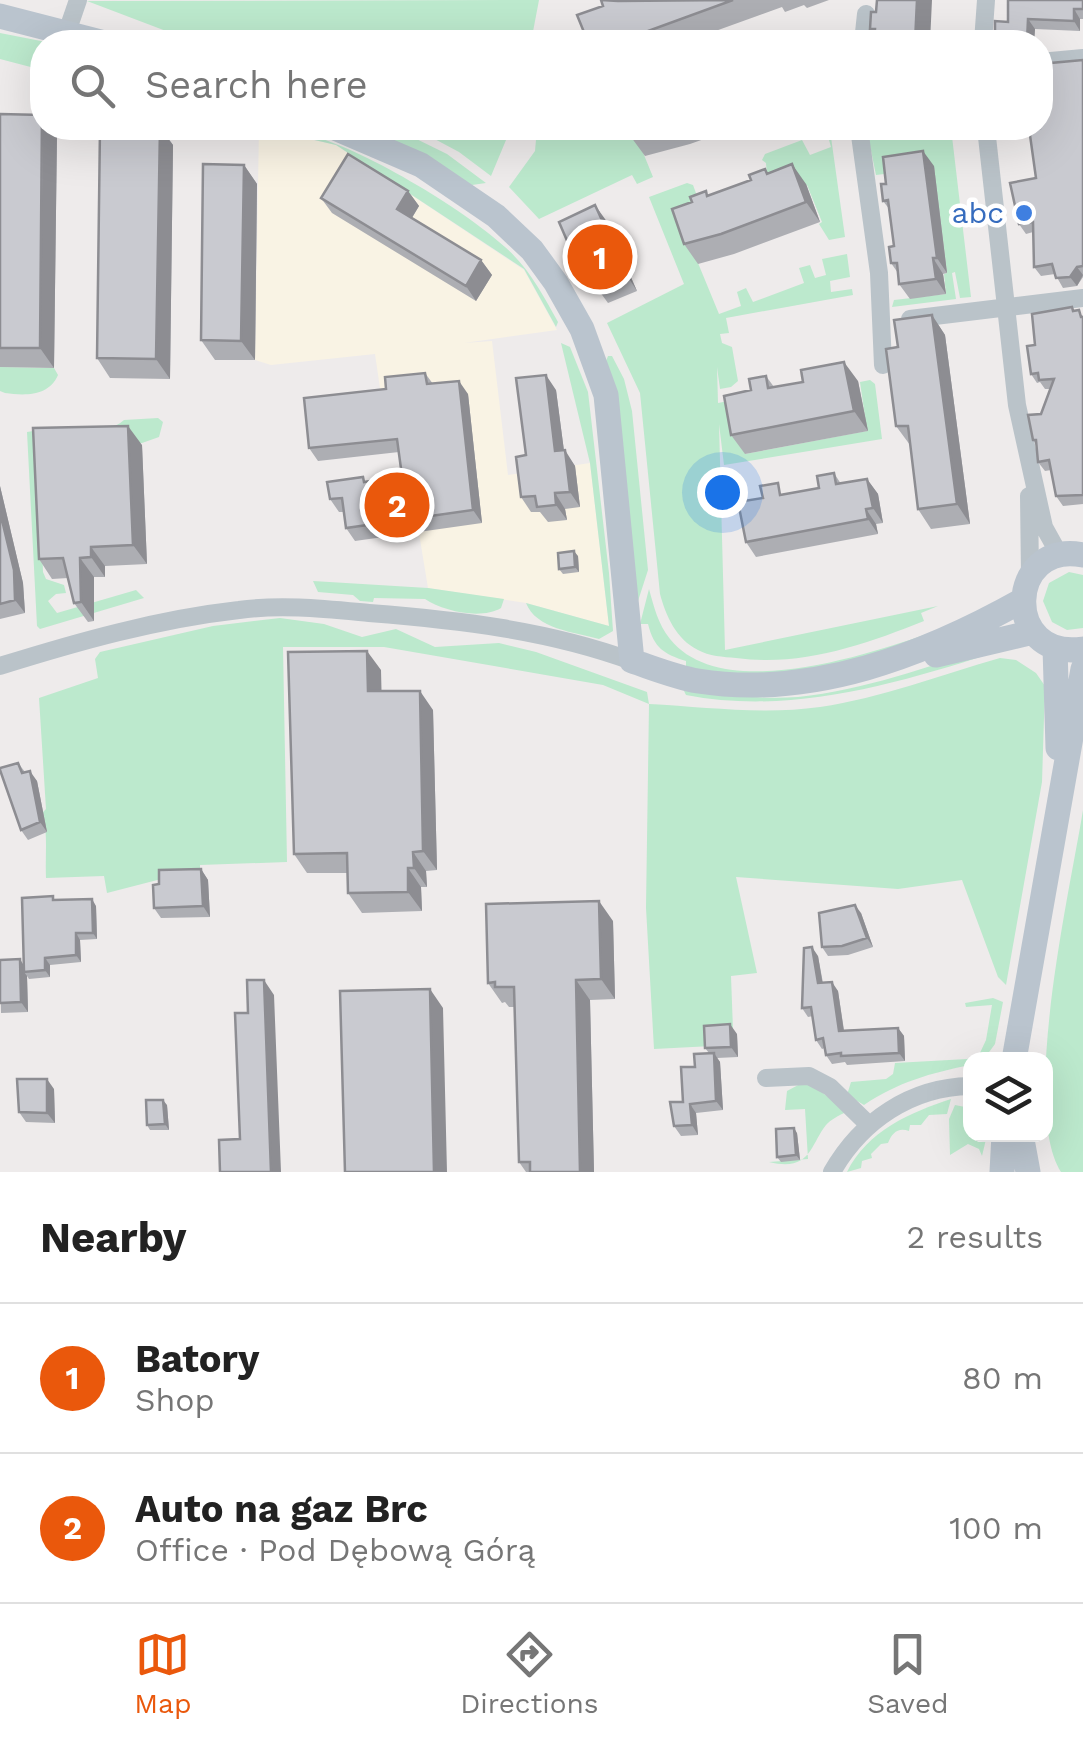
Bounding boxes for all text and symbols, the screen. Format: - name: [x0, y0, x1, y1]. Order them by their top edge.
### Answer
- search box: [30, 30, 1053, 140]
- icon: search: [65, 58, 120, 113]
- text: Search here: [145, 63, 368, 107]
- place label: abc: [951, 195, 1004, 230]
- marker: abc: [1013, 202, 1035, 224]
- pin: 1: [568, 220, 632, 294]
- your location: [697, 467, 748, 518]
- pin: 2: [364, 468, 430, 542]
- map controls: [963, 1052, 1053, 1142]
- button: layers: [963, 1052, 1053, 1142]
- text: Nearby: [40, 1213, 187, 1262]
- text: 2 results: [906, 1218, 1043, 1256]
- text: Batory: [135, 1337, 259, 1381]
- text: 1: [66, 1359, 79, 1397]
- text: 80 m: [962, 1359, 1043, 1397]
- text: Shop: [135, 1381, 215, 1419]
- text: Auto na gaz Brc: [135, 1487, 428, 1531]
- text: 2: [63, 1509, 82, 1547]
- text: 100 m: [949, 1509, 1043, 1547]
- text: Office · Pod Dębową Górą: [135, 1531, 536, 1569]
- tab: Map: [134, 1627, 192, 1720]
- tab: Directions: [460, 1627, 599, 1720]
- tab: Saved: [867, 1627, 949, 1720]

